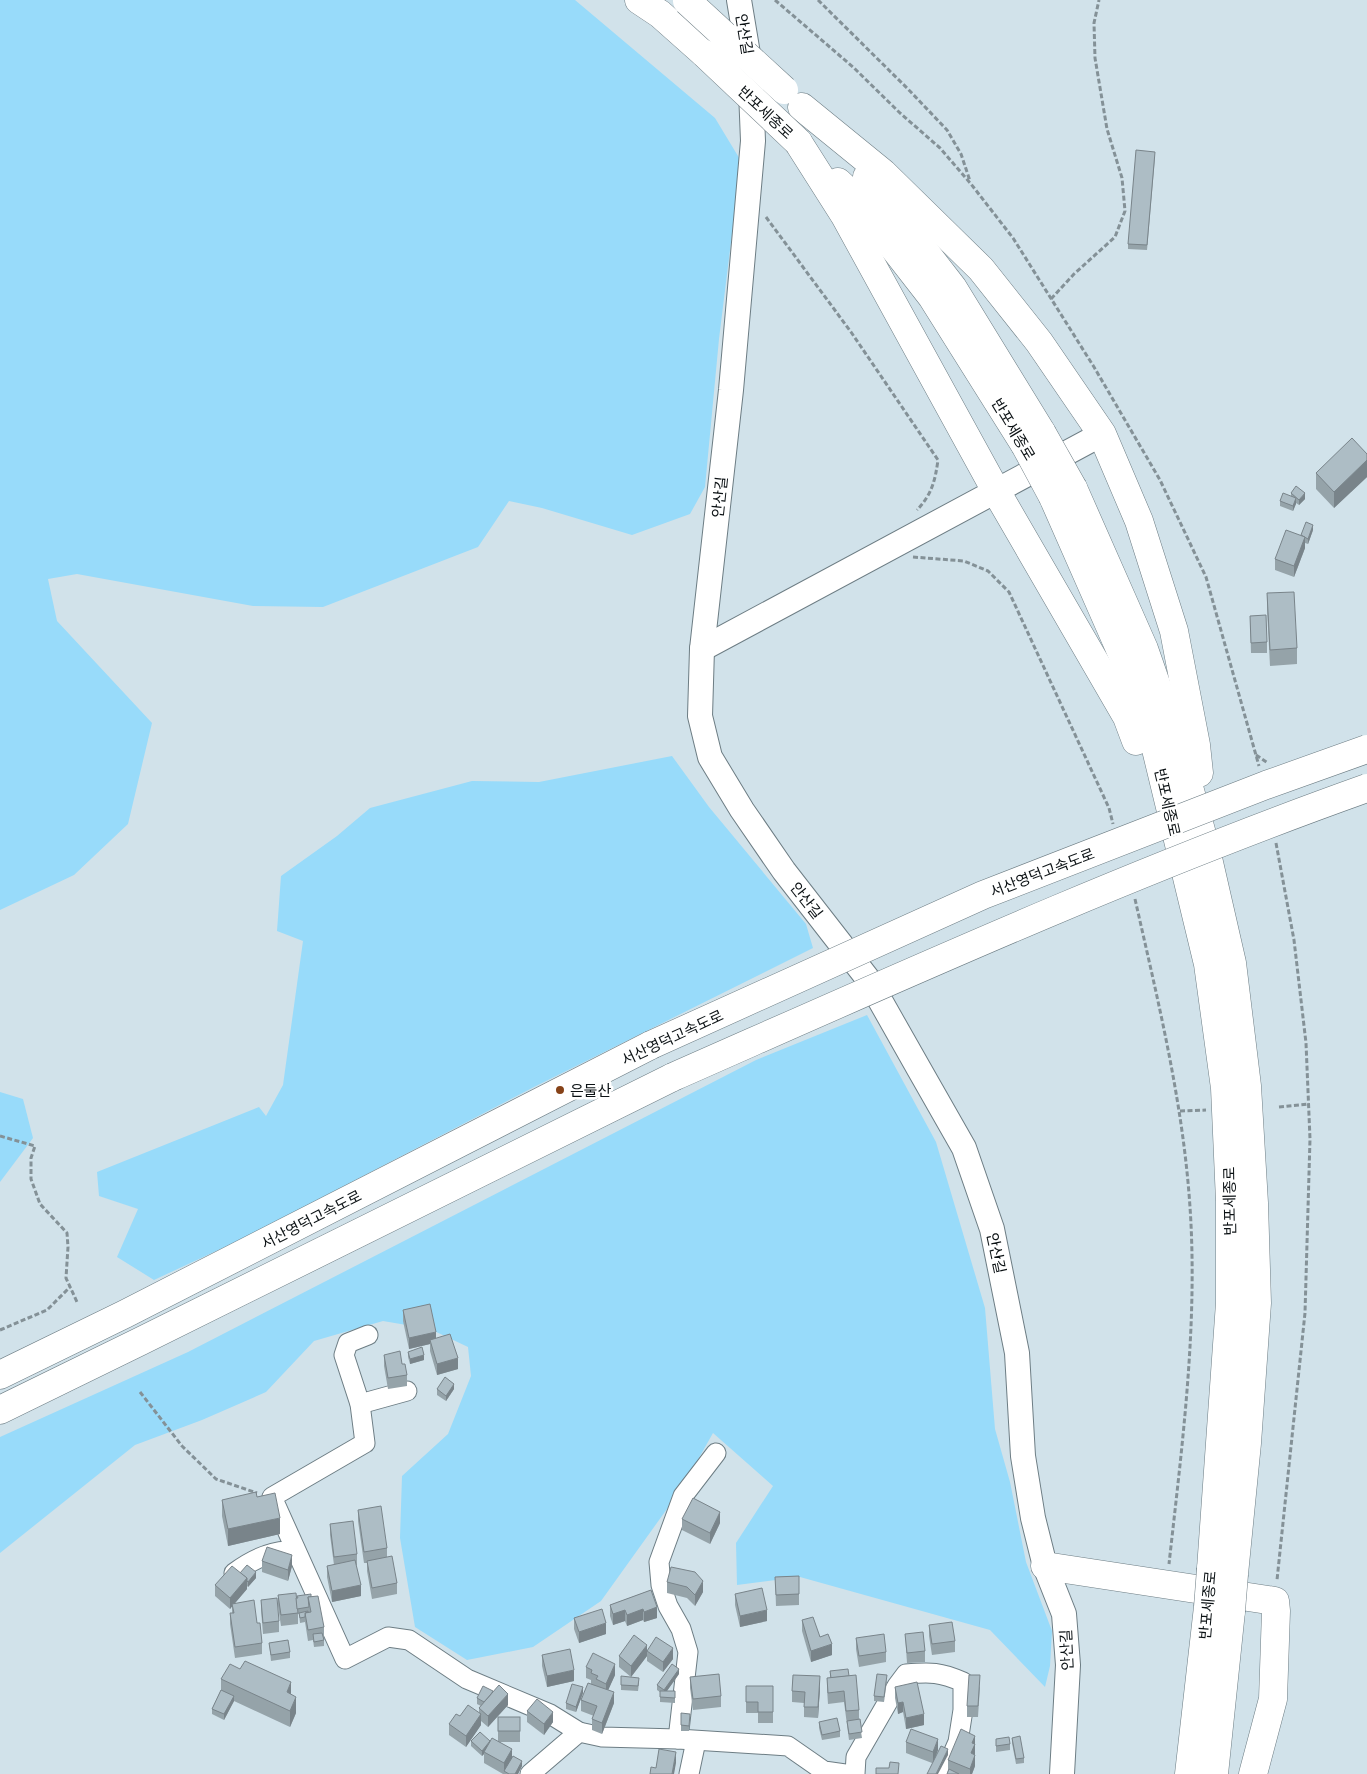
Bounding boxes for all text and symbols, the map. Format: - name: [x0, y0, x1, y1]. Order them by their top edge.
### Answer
- street label: 안산길: [733, 12, 757, 56]
- street label: 반포세종로: [735, 82, 797, 142]
- street label: 반포세종로: [989, 395, 1039, 463]
- street label: 안산길: [708, 475, 730, 519]
- street label: 반포세종로: [1151, 766, 1185, 838]
- street label: 서산영덕고속도로: [987, 844, 1097, 900]
- street label: 안산길: [787, 878, 827, 922]
- street label: 서산영덕고속도로: [618, 1006, 726, 1068]
- place label: 은둘산: [570, 1081, 612, 1099]
- marker: 은둘산: [554, 1084, 566, 1096]
- street label: 반포세종로: [1219, 1166, 1239, 1236]
- street label: 서산영덕고속도로: [258, 1186, 364, 1252]
- street label: 안산길: [984, 1231, 1010, 1275]
- street label: 반포세종로: [1195, 1570, 1219, 1640]
- street label: 안산길: [1056, 1629, 1076, 1671]

